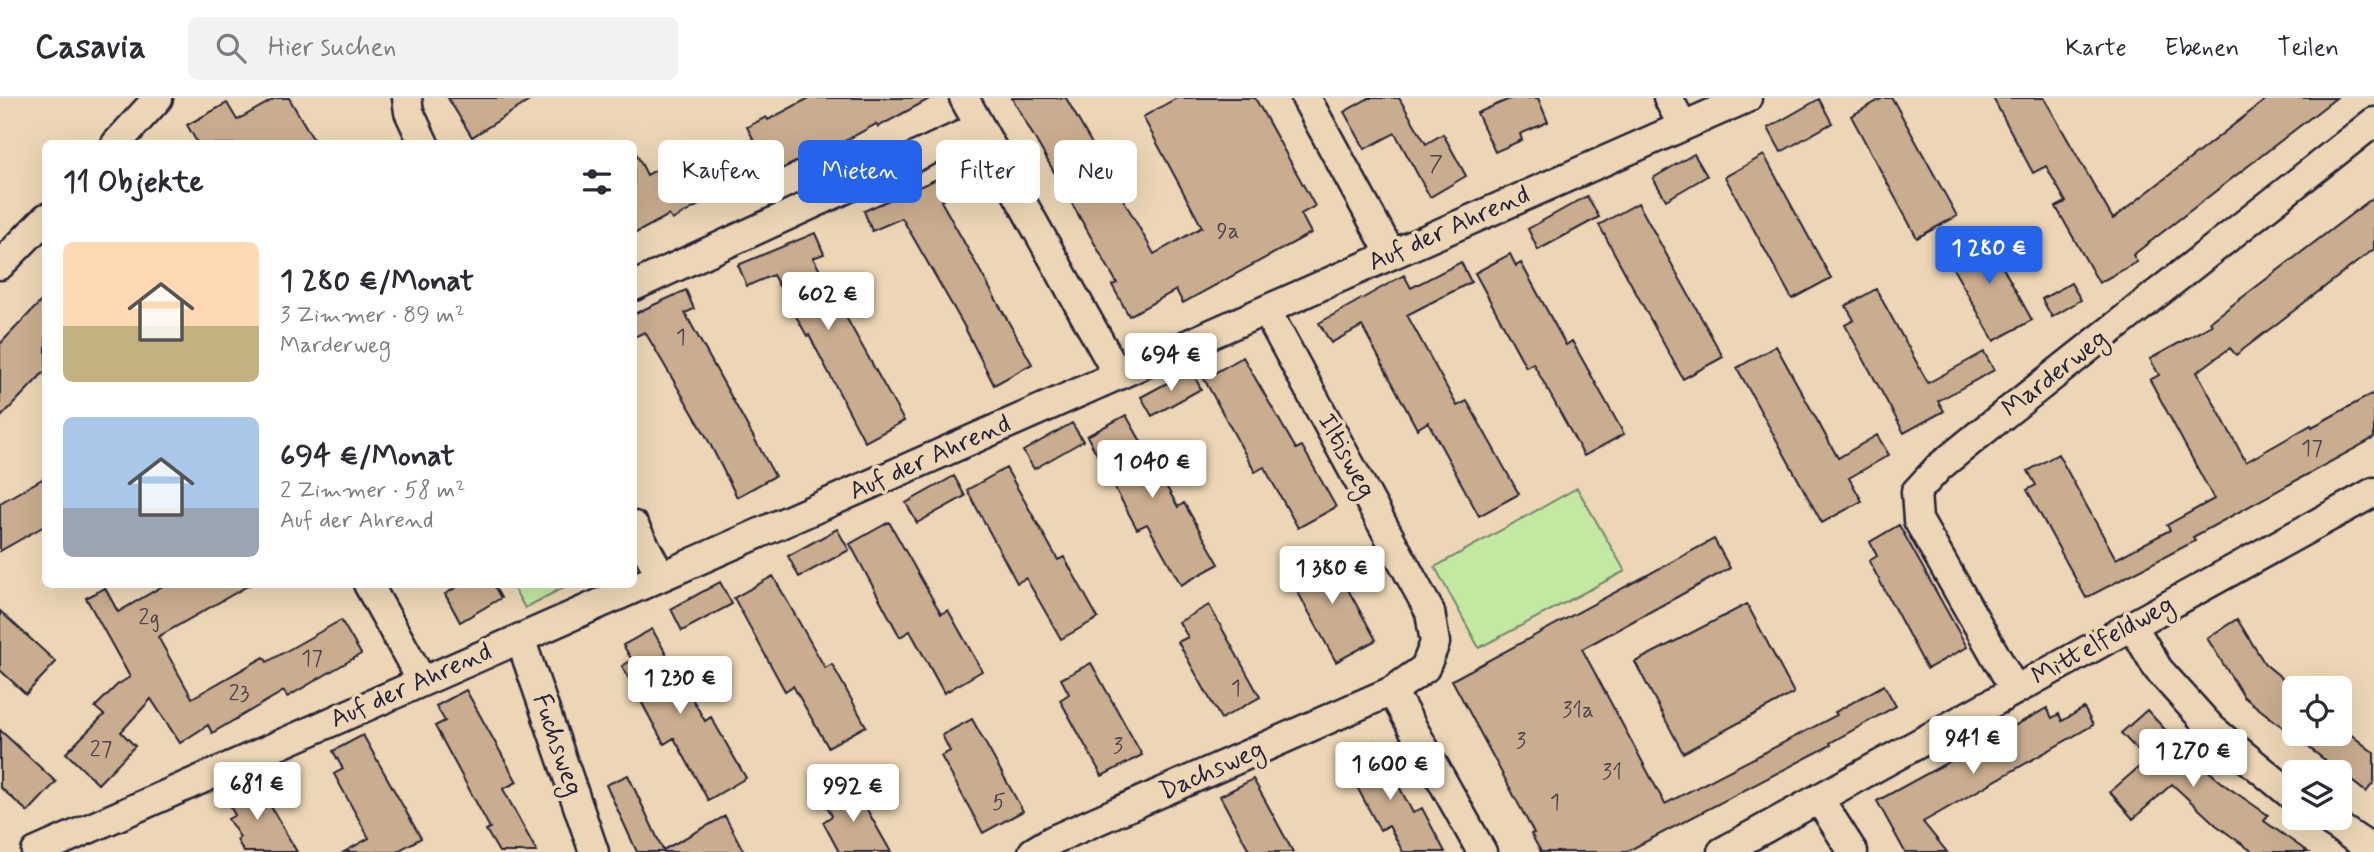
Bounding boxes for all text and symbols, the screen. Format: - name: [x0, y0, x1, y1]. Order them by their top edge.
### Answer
- search box: [188, 17, 678, 80]
- text: Casavia: [35, 26, 146, 70]
- icon: search: [212, 29, 250, 67]
- text: Hier suchen: [268, 31, 396, 65]
- text: Karte: [2065, 33, 2127, 64]
- text: Ebenen: [2165, 33, 2239, 64]
- text: Teilen: [2277, 33, 2339, 64]
- chip: Kaufen: [658, 140, 784, 203]
- chip: Mieten: [798, 140, 922, 203]
- chip: Filter: [936, 140, 1040, 203]
- chip: Neu: [1054, 140, 1137, 203]
- house number: 7: [1429, 150, 1443, 180]
- text: 11 Objekte: [63, 163, 204, 202]
- icon: filters: [578, 163, 616, 201]
- street label: Auf der Ahrend: [1363, 178, 1535, 280]
- house number: 9a: [1216, 217, 1240, 247]
- pin: 1 280 €: [1924, 226, 2054, 286]
- text: 1 280 €: [1951, 234, 2027, 264]
- text: 1 280 €/Monat: [280, 262, 474, 301]
- icon: home: [119, 270, 203, 354]
- pin: 602 €: [779, 272, 877, 332]
- text: 602 €: [798, 280, 858, 310]
- text: 3 Zimmer · 89 m²: [280, 301, 465, 331]
- street label: Marderweg: [1995, 322, 2116, 428]
- house number: 1: [676, 323, 686, 353]
- text: Marderweg: [280, 331, 391, 361]
- pin: 694 €: [1122, 334, 1220, 393]
- text: 694 €: [1141, 341, 1201, 371]
- street label: Auf der Ahrend: [844, 407, 1016, 509]
- street label: Iltisweg: [1307, 408, 1383, 505]
- house number: 17: [2301, 434, 2323, 464]
- text: 694 €/Monat: [280, 437, 455, 476]
- pin: 1 040 €: [1087, 440, 1217, 500]
- icon: home: [119, 445, 203, 529]
- text: 1 040 €: [1113, 448, 1191, 478]
- text: 2 Zimmer · 58 m²: [280, 476, 465, 506]
- text: Auf der Ahrend: [280, 506, 433, 536]
- pin: 1 380 €: [1267, 546, 1397, 606]
- text: 1 380 €: [1296, 554, 1368, 584]
- street label: Mittelfeldweg: [2026, 588, 2181, 696]
- house number: 2g: [138, 603, 160, 633]
- street label: Auf der Ahrend: [325, 635, 497, 737]
- house number: 17: [301, 644, 323, 674]
- pin: 1 230 €: [615, 656, 745, 716]
- text: 1 230 €: [644, 664, 716, 694]
- house number: 1: [1231, 674, 1241, 704]
- map controls: [2282, 676, 2352, 830]
- button: locate: [2282, 676, 2352, 746]
- house number: 23: [229, 679, 250, 709]
- street label: Fuchsweg: [522, 690, 590, 801]
- house number: 31a: [1562, 696, 1594, 726]
- pin: 941 €: [1924, 716, 2022, 776]
- text: 941 €: [1945, 724, 2001, 754]
- house number: 3: [1516, 727, 1526, 757]
- pin: 1 270 €: [2128, 730, 2258, 789]
- house number: 3: [1113, 732, 1123, 762]
- street label: Dachsweg: [1154, 733, 1271, 811]
- house number: 27: [90, 735, 112, 765]
- text: 1 270 €: [2155, 737, 2231, 767]
- pin: 1 600 €: [1325, 742, 1455, 802]
- text: 1 600 €: [1351, 750, 1429, 780]
- house number: 31: [1602, 758, 1622, 788]
- button: layers: [2282, 760, 2352, 830]
- pin: 681 €: [208, 762, 306, 822]
- pin: 992 €: [804, 764, 902, 824]
- text: 681 €: [230, 770, 284, 800]
- text: 992 €: [823, 772, 883, 802]
- house number: 5: [992, 788, 1006, 818]
- house number: 1: [1550, 788, 1560, 818]

